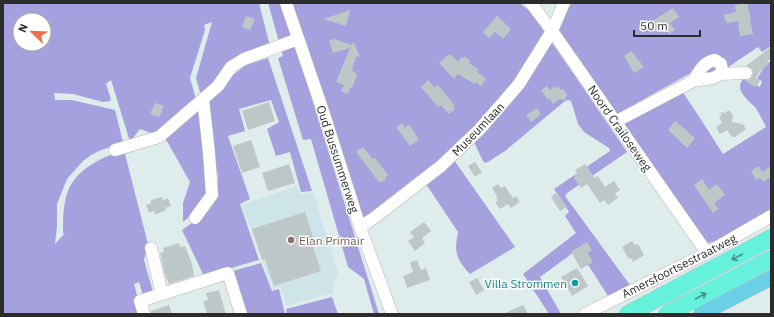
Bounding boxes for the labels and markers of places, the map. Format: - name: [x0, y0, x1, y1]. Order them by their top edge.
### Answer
- place label: Elan Primair: [299, 233, 365, 248]
- marker: Elan Primair: [286, 235, 296, 245]
- place label: Villa Strommen: [484, 276, 567, 291]
- marker: Villa Strommen: [570, 278, 580, 288]

